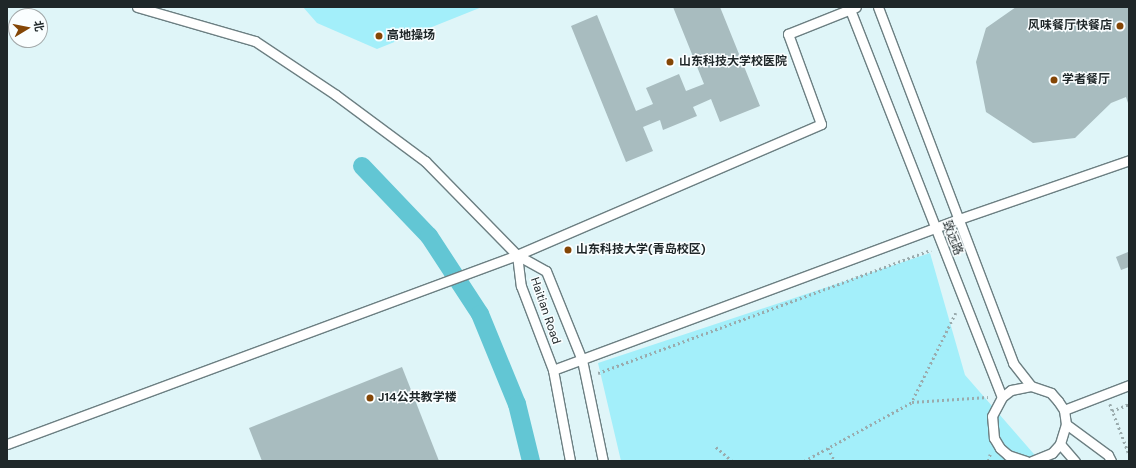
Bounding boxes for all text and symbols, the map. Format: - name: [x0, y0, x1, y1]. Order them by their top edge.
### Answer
- north arrow: [8, 8, 48, 48]
- text: 北: [31, 19, 47, 33]
- place label: 风味餐厅快餐店: [1028, 19, 1112, 33]
- marker: 风味餐厅快餐店: [1115, 21, 1125, 31]
- place label: 高地操场: [387, 29, 435, 43]
- marker: 高地操场: [374, 31, 384, 41]
- place label: 山东科技大学校医院: [679, 55, 787, 69]
- marker: 山东科技大学校医院: [664, 56, 676, 68]
- place label: 学者餐厅: [1062, 73, 1110, 87]
- marker: 学者餐厅: [1049, 75, 1059, 85]
- street label: 致远路: [939, 219, 965, 257]
- place label: 山东科技大学(青岛校区): [576, 243, 706, 257]
- marker: 山东科技大学(青岛校区): [563, 245, 573, 255]
- street label: Haitian Road: [527, 276, 563, 346]
- place label: J14公共教学楼: [378, 391, 457, 405]
- marker: J14公共教学楼: [365, 393, 375, 403]

